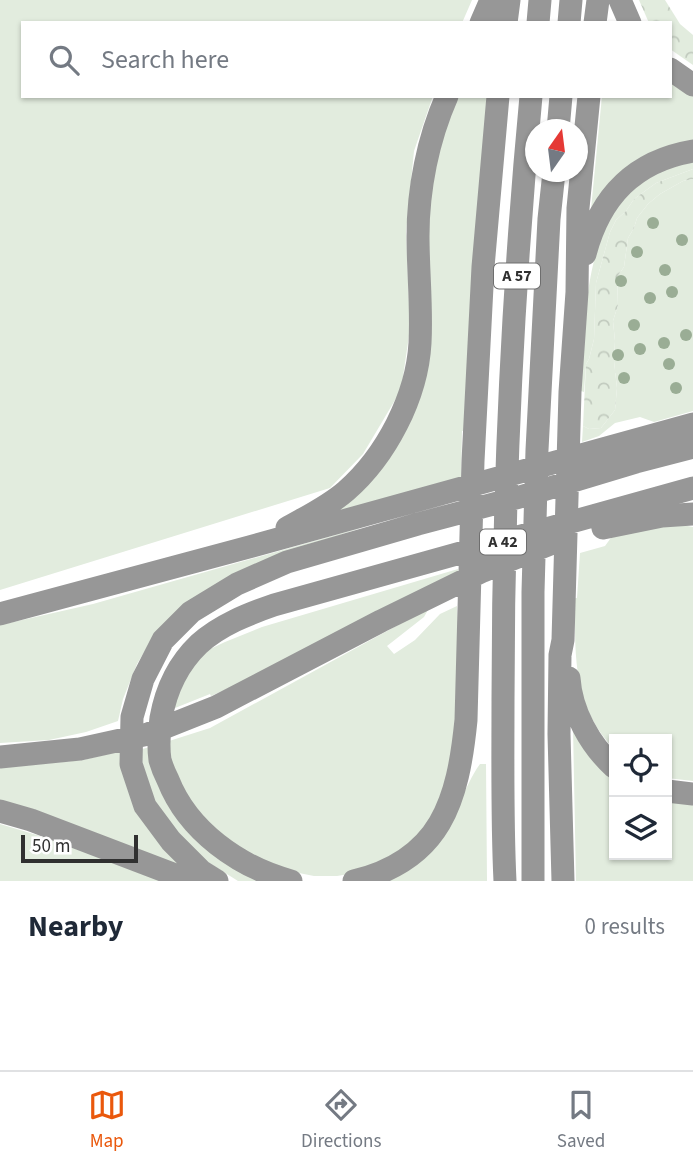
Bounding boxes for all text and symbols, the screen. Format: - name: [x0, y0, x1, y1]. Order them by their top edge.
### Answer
- search box: [21, 21, 672, 98]
- icon: search: [45, 41, 83, 79]
- text: Search here: [101, 41, 229, 78]
- north arrow: [525, 119, 588, 182]
- road number: A 57: [494, 264, 540, 288]
- road number: A 42: [480, 530, 526, 554]
- map controls: [609, 734, 672, 860]
- button: locate: [609, 734, 672, 797]
- button: layers: [609, 797, 672, 860]
- scale bar: [21, 832, 138, 864]
- text: 50 m: [32, 833, 70, 860]
- text: Nearby: [28, 905, 123, 948]
- text: 0 results: [585, 910, 665, 943]
- tab: Map: [88, 1086, 126, 1155]
- tab: Directions: [301, 1086, 381, 1155]
- tab: Saved: [557, 1086, 605, 1155]

